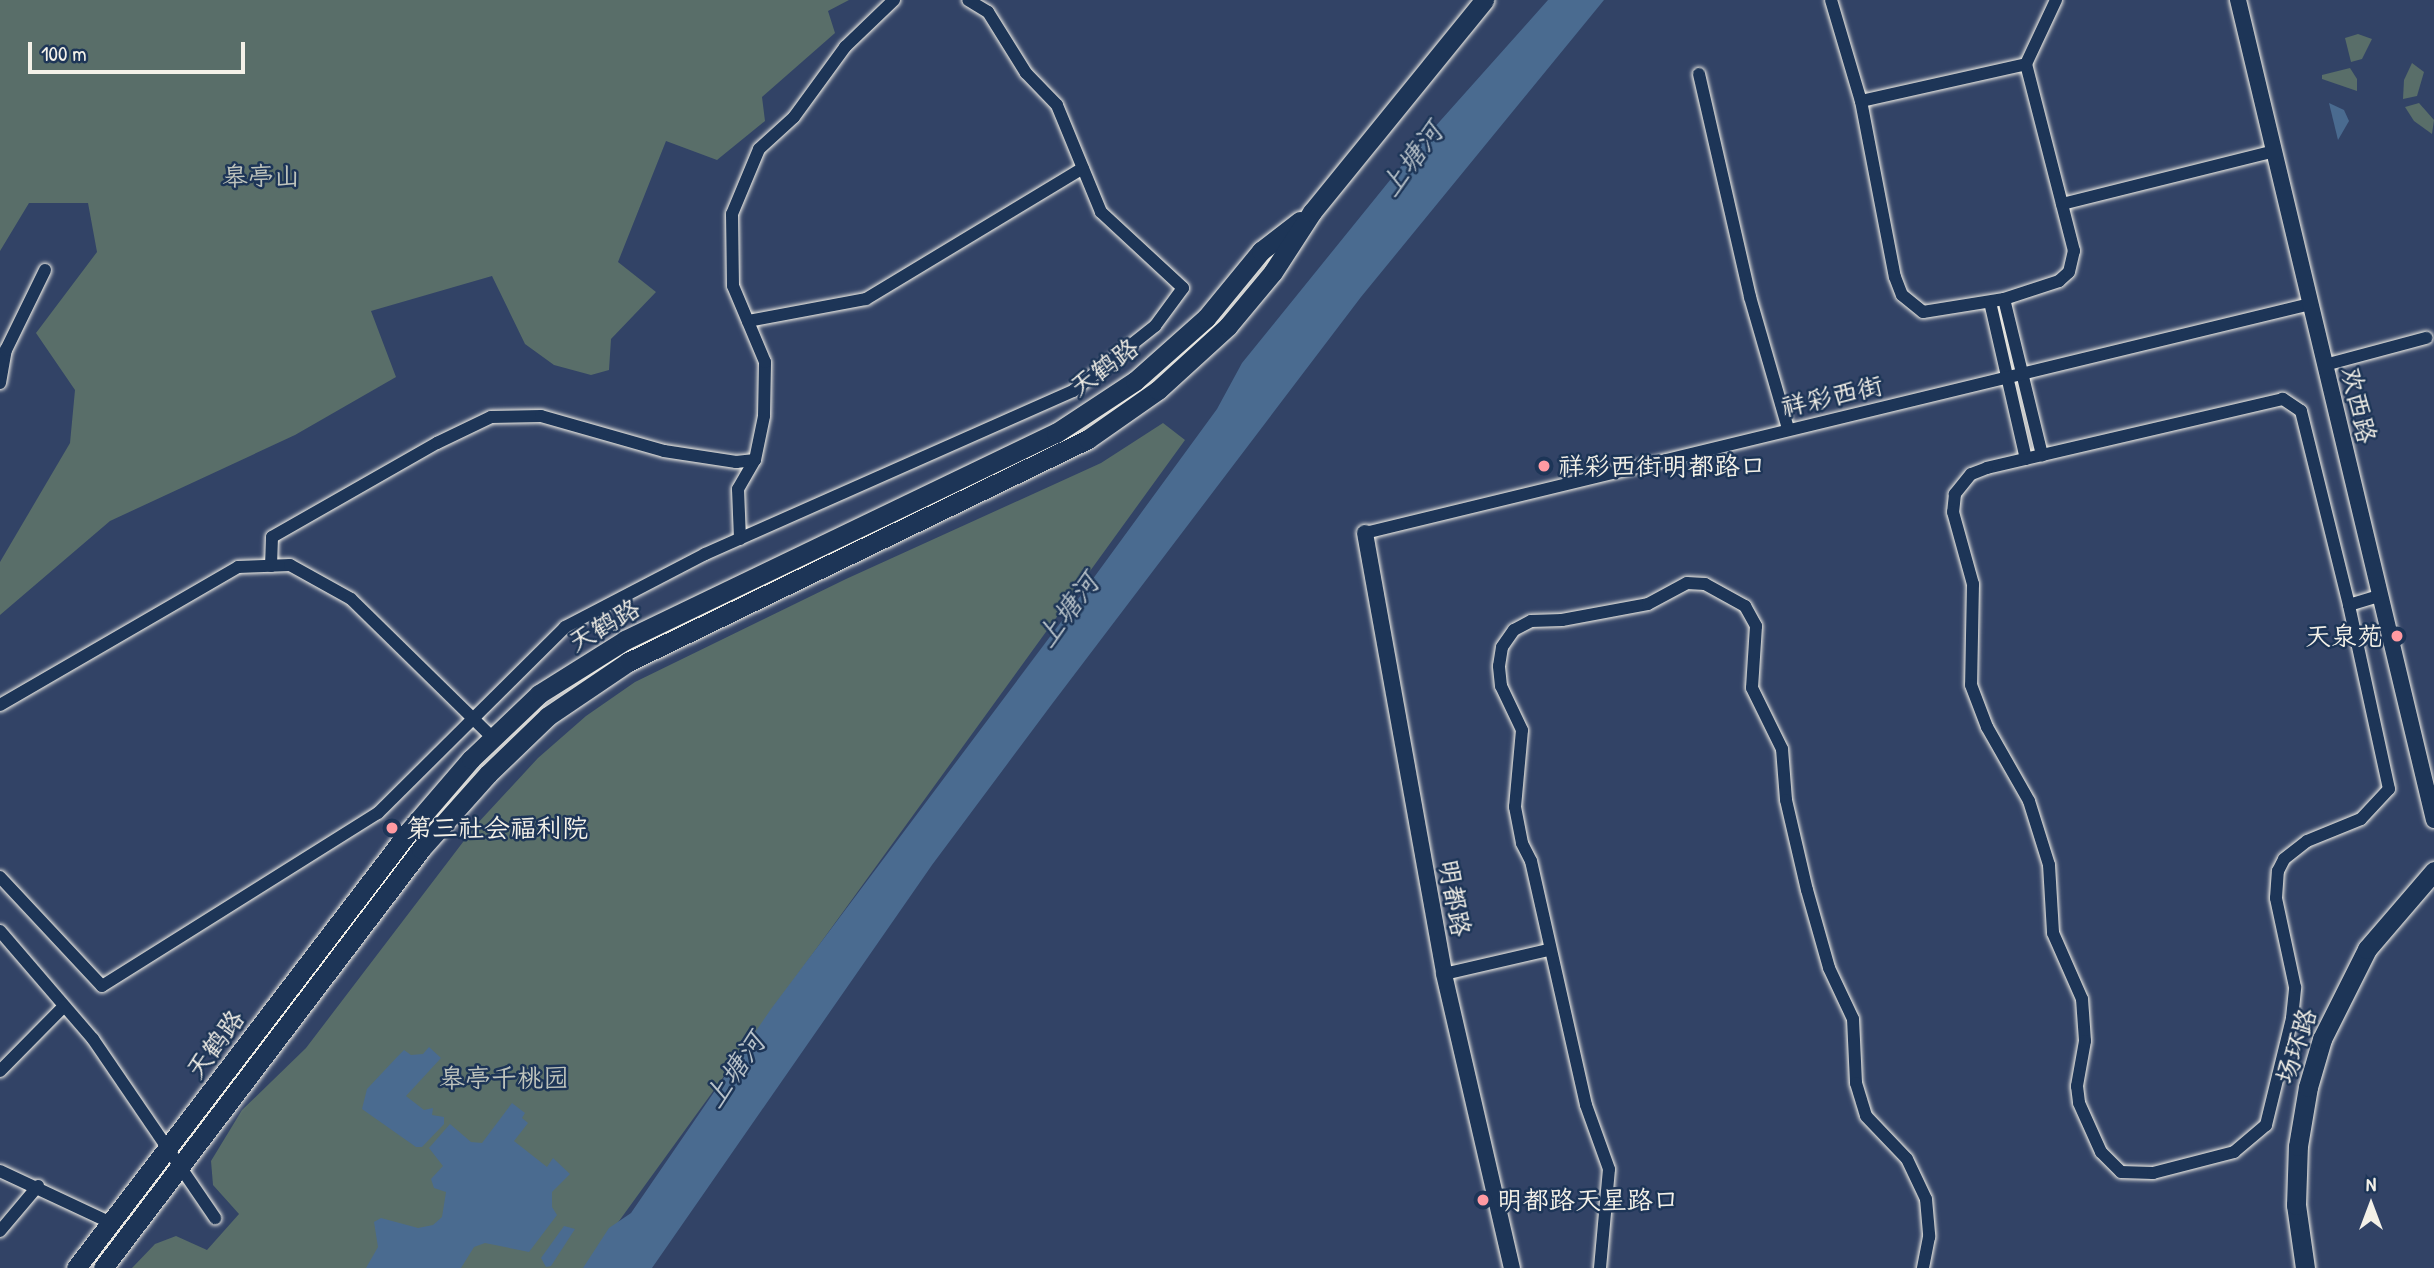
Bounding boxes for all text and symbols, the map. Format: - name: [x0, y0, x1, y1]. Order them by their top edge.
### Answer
- scale bar: [32, 28, 248, 72]
- text: 100 m: [41, 39, 87, 68]
- water label: 上塘河: [1372, 115, 1450, 203]
- park label: 皋亭山: [222, 160, 300, 192]
- street label: 天鹤路: [1063, 331, 1145, 403]
- street label: 欢西路: [2335, 363, 2383, 447]
- street label: 祥彩西街: [1778, 369, 1886, 423]
- place label: 祥彩西街明都路口: [1558, 450, 1766, 482]
- marker: 祥彩西街明都路口: [1536, 458, 1552, 474]
- water label: 上塘河: [1028, 566, 1106, 654]
- street label: 天鹤路: [562, 592, 646, 658]
- place label: 天泉苑: [2305, 620, 2383, 652]
- marker: 天泉苑: [2389, 628, 2405, 644]
- place label: 第三社会福利院: [406, 812, 588, 844]
- marker: 第三社会福利院: [384, 820, 400, 836]
- street label: 明都路: [1433, 857, 1477, 939]
- street label: 天鹤路: [179, 1003, 251, 1085]
- street label: 场环路: [2269, 1004, 2323, 1088]
- water label: 上塘河: [696, 1026, 772, 1114]
- park label: 皋亭千桃园: [439, 1062, 569, 1094]
- north arrow: [2336, 1170, 2406, 1240]
- text: N: [2366, 1171, 2376, 1197]
- place label: 明都路天星路口: [1497, 1184, 1679, 1216]
- marker: 明都路天星路口: [1475, 1192, 1491, 1208]

